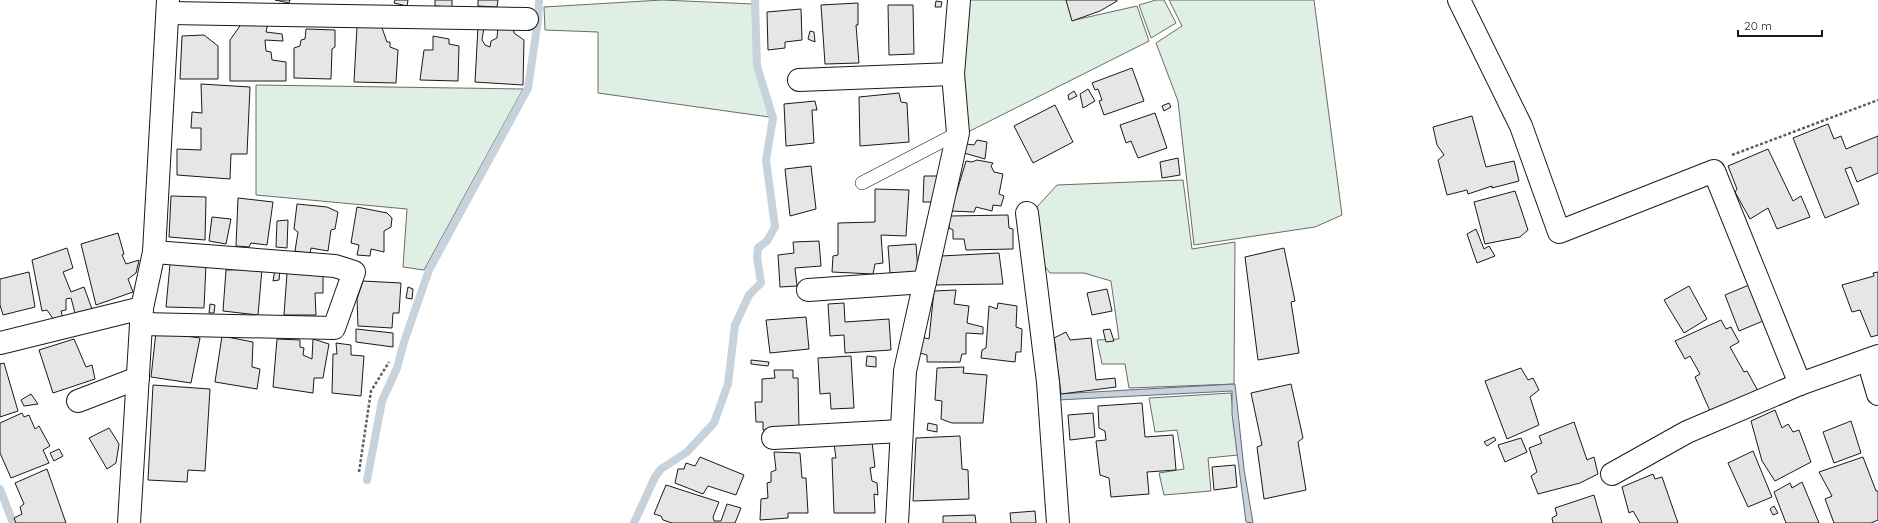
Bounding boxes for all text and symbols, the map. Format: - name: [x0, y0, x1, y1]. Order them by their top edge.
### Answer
- scale bar: [1738, 12, 1822, 38]
- text: 20 m: [1744, 18, 1772, 33]

